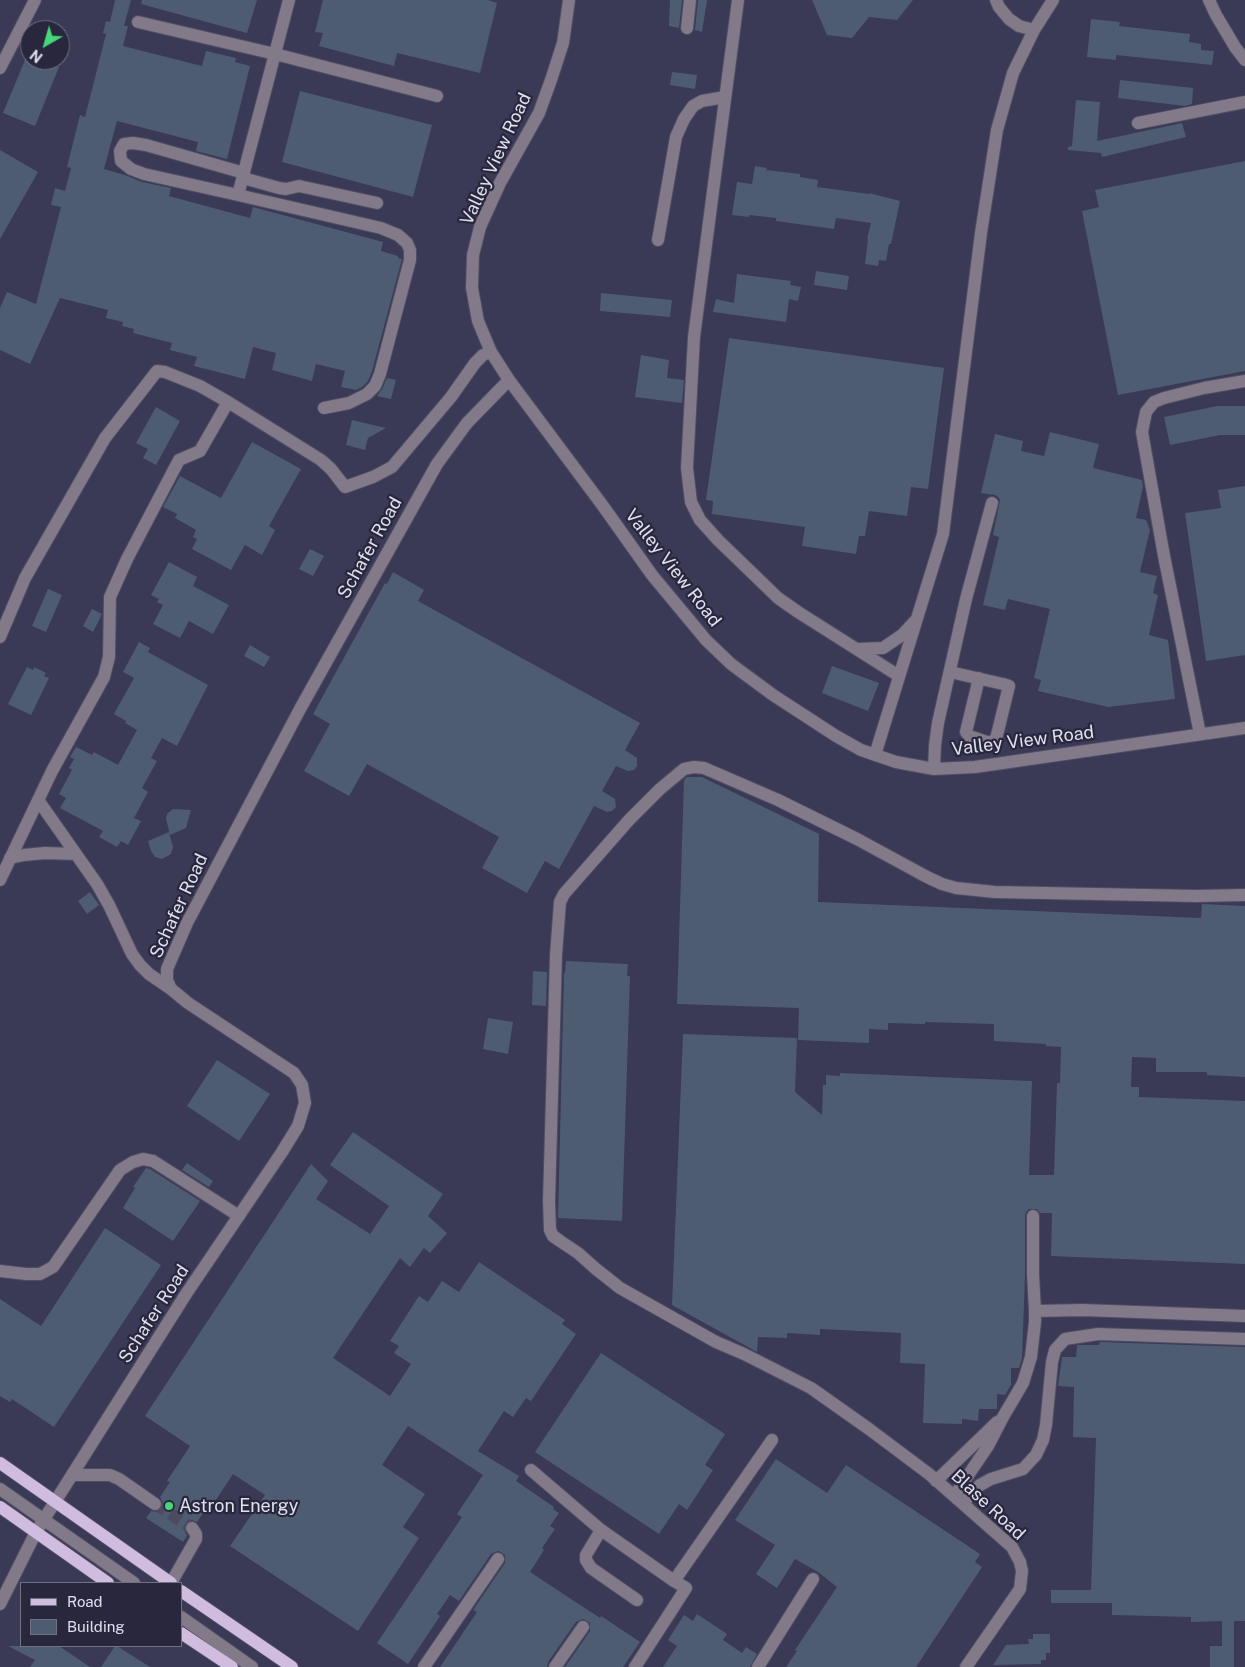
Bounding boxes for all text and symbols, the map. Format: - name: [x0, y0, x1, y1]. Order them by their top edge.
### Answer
- north arrow: [20, 20, 70, 70]
- text: N: [27, 46, 46, 66]
- street label: Valley View Road: [456, 90, 536, 228]
- street label: Schafer Road: [333, 493, 407, 603]
- street label: Valley View Road: [620, 505, 726, 631]
- street label: Valley View Road: [951, 722, 1095, 760]
- street label: Schafer Road: [145, 850, 213, 962]
- street label: Schafer Road: [114, 1261, 194, 1367]
- street label: Blase Road: [946, 1465, 1030, 1545]
- place label: Astron Energy: [179, 1495, 298, 1517]
- marker: Astron Energy: [163, 1500, 175, 1512]
- legend: [20, 1582, 182, 1647]
- text: Road: [67, 1593, 103, 1610]
- text: Building: [67, 1618, 125, 1635]

